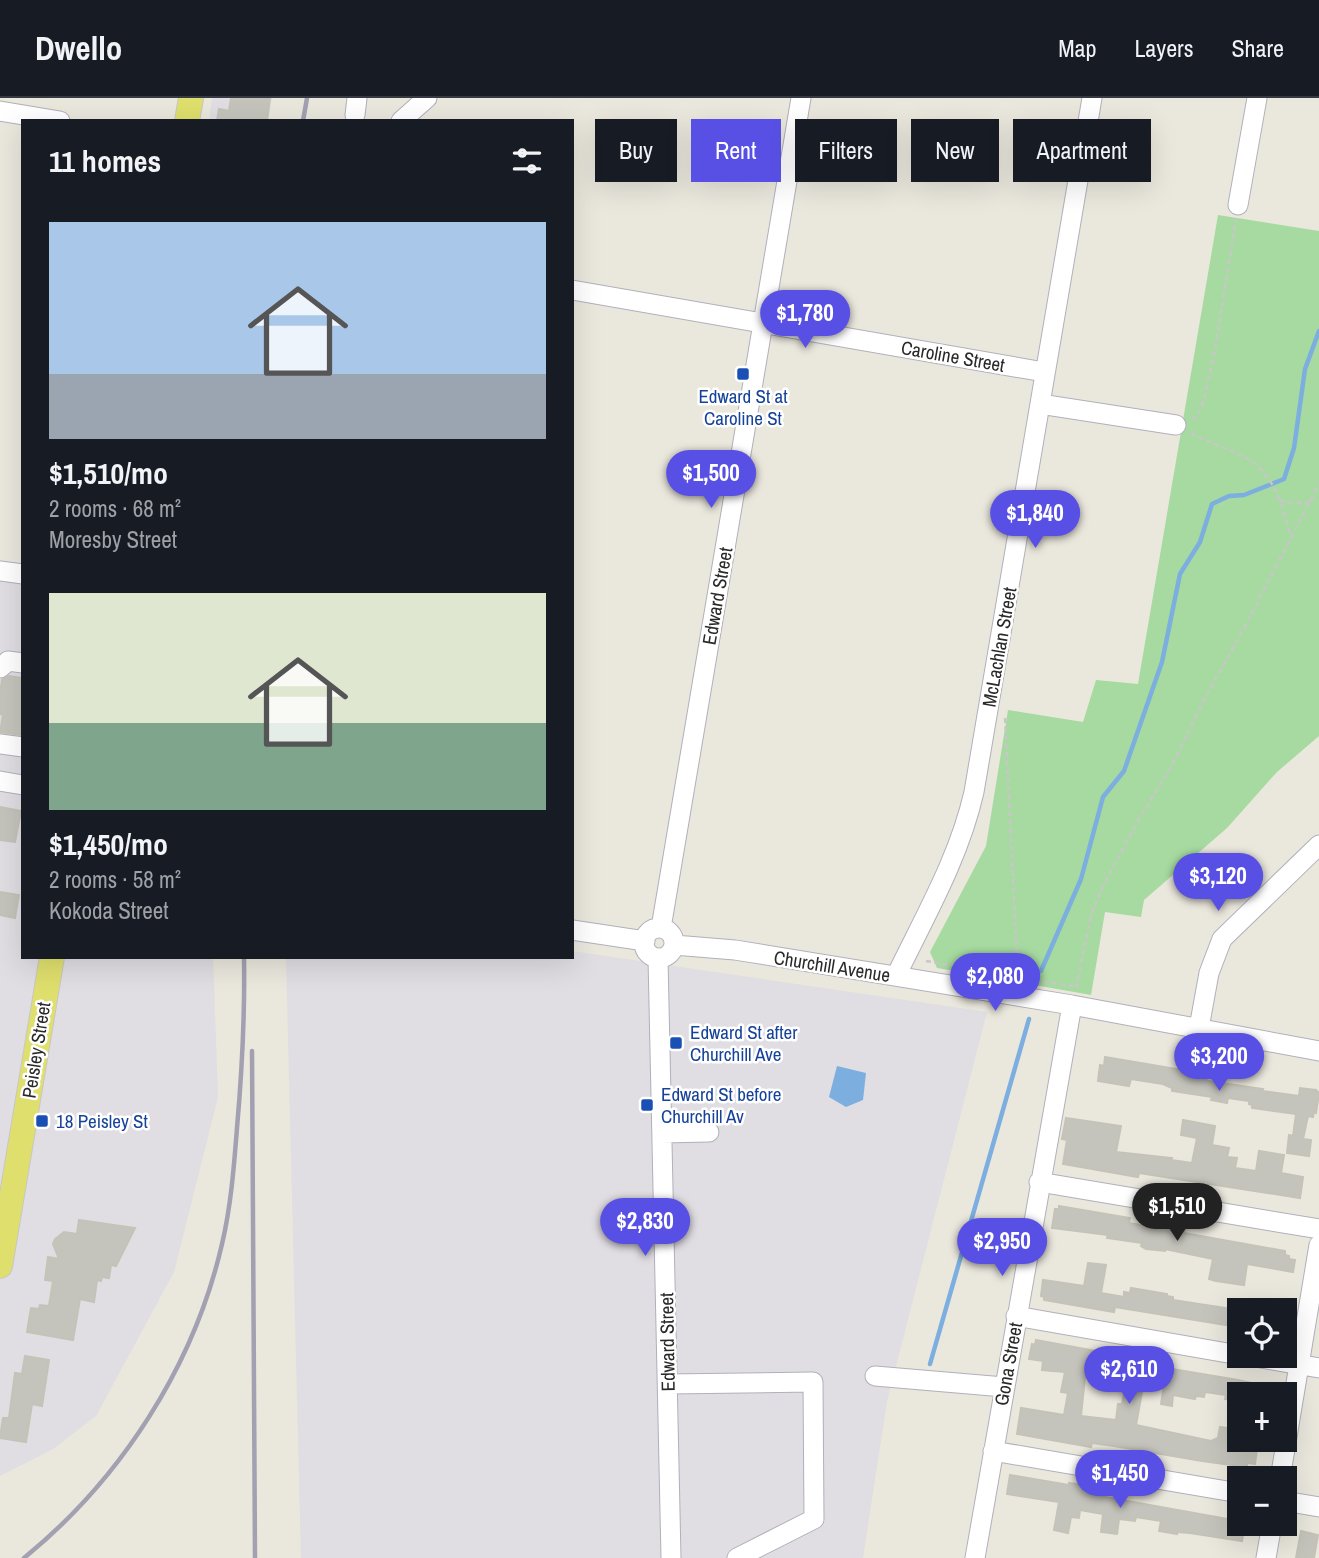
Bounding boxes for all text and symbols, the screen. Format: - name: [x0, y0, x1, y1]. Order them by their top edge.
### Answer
- text: Dwello: [35, 26, 122, 70]
- text: Map: [1058, 32, 1096, 64]
- text: Layers: [1134, 32, 1193, 64]
- text: Share: [1231, 32, 1284, 64]
- chip: Buy: [595, 119, 677, 182]
- chip: Rent: [691, 119, 781, 182]
- chip: Filters: [795, 119, 897, 182]
- chip: New: [911, 119, 999, 182]
- chip: Apartment: [1013, 119, 1151, 182]
- text: 11 homes: [49, 141, 161, 181]
- icon: filters: [508, 142, 546, 180]
- icon: home: [235, 268, 361, 394]
- pin: $1,780: [748, 290, 862, 350]
- text: $1,780: [776, 297, 834, 328]
- street label: Caroline Street: [899, 334, 1008, 378]
- marker: Edward St at Caroline St: [735, 366, 751, 382]
- place label: Edward St at Caroline St: [698, 383, 788, 431]
- pin: $1,500: [654, 450, 768, 510]
- text: $1,510/mo: [49, 453, 168, 493]
- text: $1,500: [682, 457, 740, 488]
- pin: $1,840: [978, 490, 1092, 550]
- text: 2 rooms · 68 m²: [49, 493, 181, 524]
- text: $1,840: [1006, 497, 1064, 528]
- text: Moresby Street: [49, 524, 177, 555]
- street label: Edward Street: [696, 544, 738, 647]
- street label: McLachlan Street: [976, 584, 1022, 709]
- icon: home: [235, 639, 361, 765]
- text: $1,450/mo: [49, 824, 168, 864]
- pin: $3,120: [1161, 854, 1275, 913]
- text: $3,120: [1189, 860, 1247, 891]
- text: 2 rooms · 58 m²: [49, 864, 181, 895]
- text: Kokoda Street: [49, 895, 169, 926]
- street label: Churchill Avenue: [772, 944, 892, 988]
- pin: $2,080: [938, 954, 1052, 1013]
- text: $2,080: [966, 960, 1024, 991]
- street label: Peisley Street: [16, 999, 57, 1100]
- place label: Edward St after Churchill Ave: [690, 1019, 798, 1067]
- pin: $3,200: [1162, 1034, 1276, 1093]
- marker: Edward St after Churchill Ave: [668, 1035, 684, 1051]
- text: $3,200: [1190, 1040, 1248, 1071]
- place label: Edward St before Churchill Av: [661, 1081, 781, 1129]
- marker: Edward St before Churchill Av: [639, 1097, 655, 1113]
- place label: 18 Peisley St: [56, 1108, 148, 1134]
- marker: 18 Peisley St: [34, 1113, 50, 1129]
- pin: $1,510: [1120, 1184, 1234, 1243]
- text: $1,510: [1148, 1190, 1206, 1221]
- pin: $2,830: [588, 1198, 702, 1258]
- text: $2,830: [616, 1205, 674, 1236]
- pin: $2,950: [945, 1218, 1059, 1278]
- text: $2,950: [973, 1225, 1031, 1256]
- street label: Edward Street: [653, 1292, 681, 1392]
- map controls: [1227, 1298, 1297, 1536]
- button: locate: [1227, 1298, 1297, 1368]
- street label: Gona Street: [988, 1320, 1028, 1408]
- pin: $2,610: [1072, 1346, 1186, 1406]
- text: $2,610: [1100, 1353, 1158, 1384]
- button: +: [1227, 1382, 1297, 1452]
- pin: $1,450: [1063, 1450, 1177, 1510]
- text: $1,450: [1091, 1457, 1149, 1488]
- button: −: [1227, 1466, 1297, 1536]

